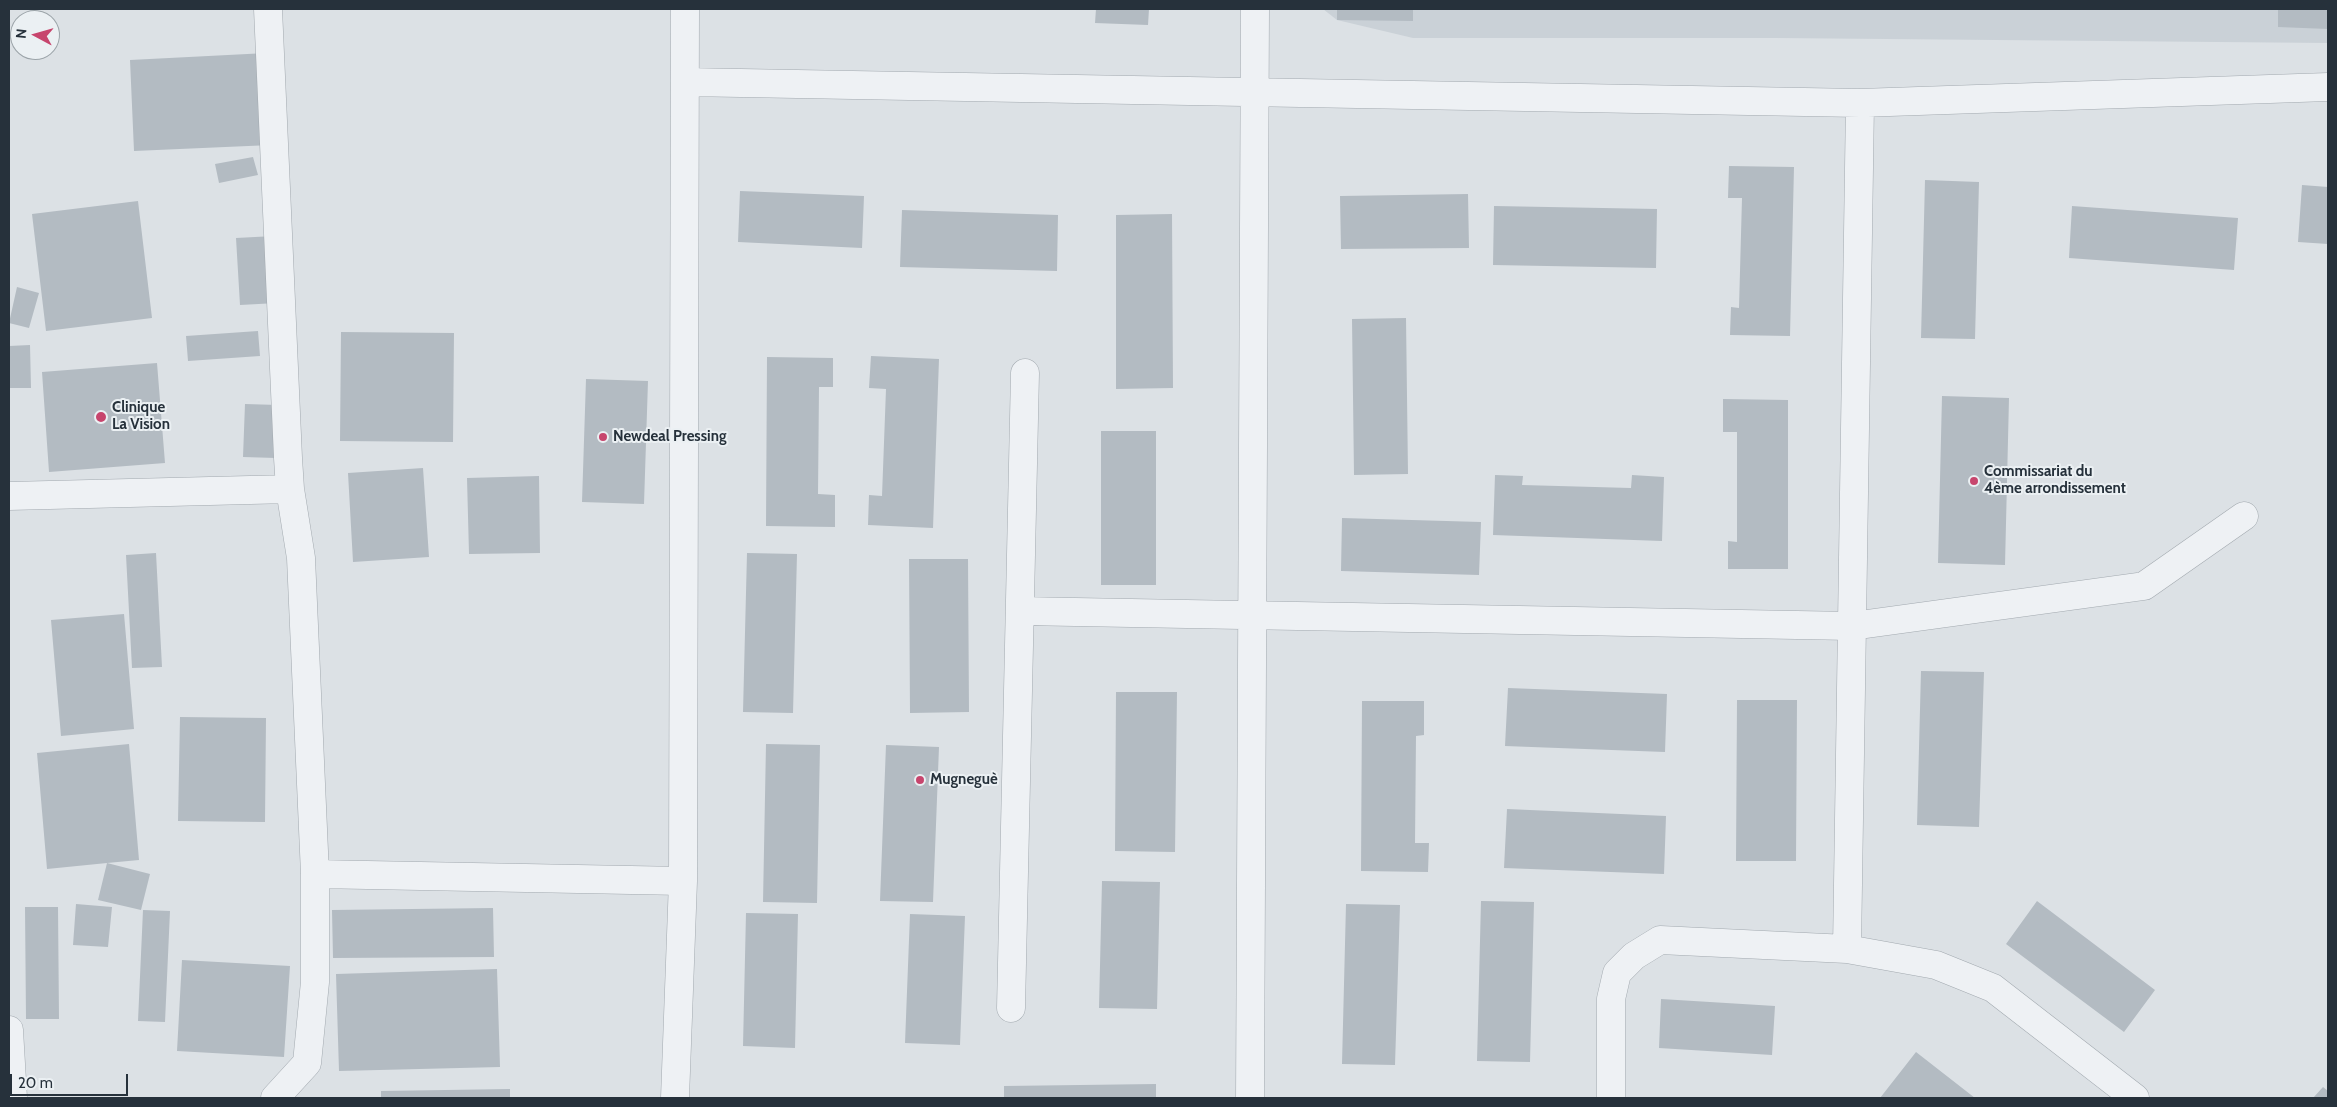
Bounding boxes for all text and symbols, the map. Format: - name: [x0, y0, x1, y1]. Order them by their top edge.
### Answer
- north arrow: [10, 10, 60, 60]
- text: N: [12, 28, 31, 39]
- place label: Clinique La Vision: [112, 399, 170, 434]
- marker: Clinique La Vision: [94, 410, 108, 424]
- place label: Newdeal Pressing: [613, 428, 726, 446]
- marker: Newdeal Pressing: [597, 431, 609, 443]
- place label: Commissariat du 4ème arrondissement: [1984, 463, 2126, 498]
- marker: Commissariat du 4ème arrondissement: [1968, 475, 1980, 487]
- place label: Mugneguè: [930, 771, 998, 789]
- marker: Mugneguè: [914, 774, 926, 786]
- scale bar: [12, 1064, 130, 1096]
- text: 20 m: [18, 1074, 53, 1092]

